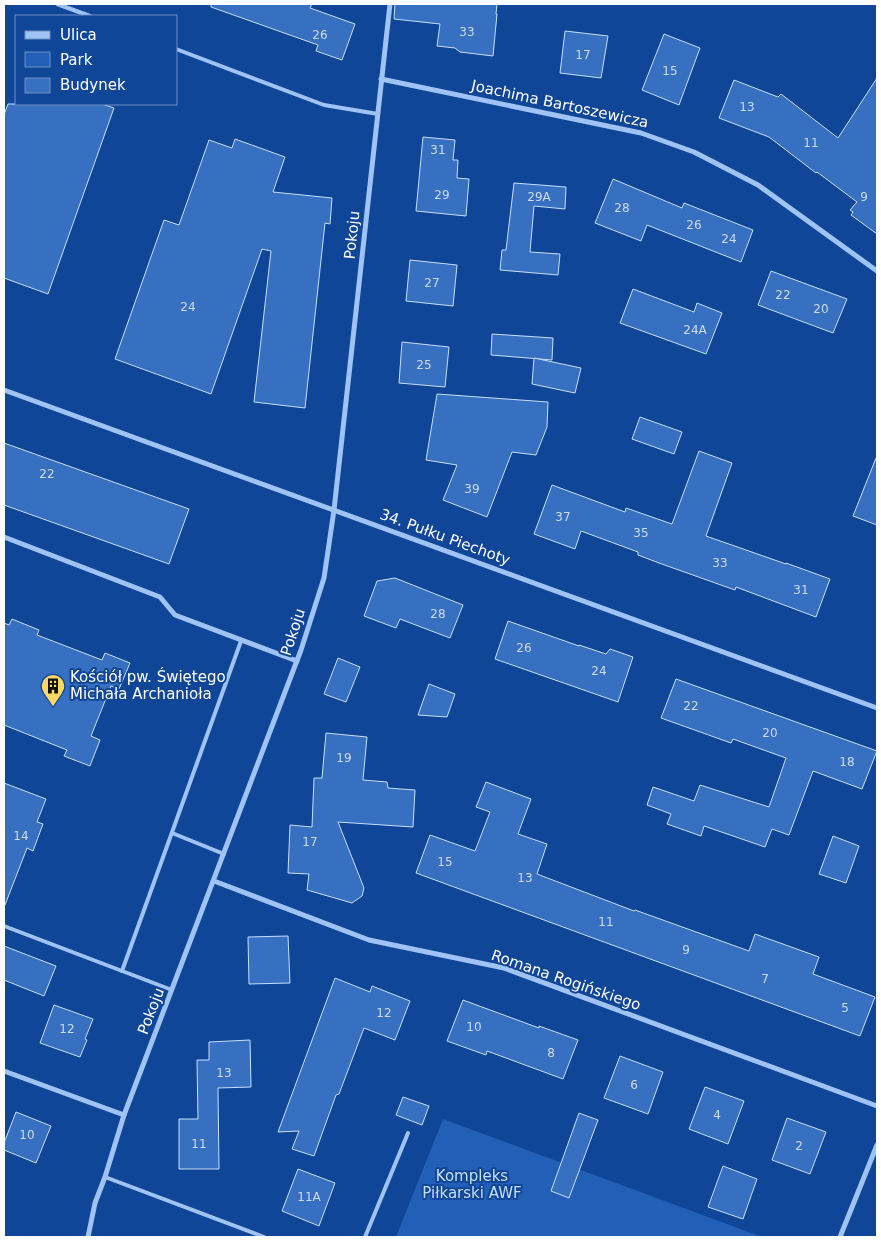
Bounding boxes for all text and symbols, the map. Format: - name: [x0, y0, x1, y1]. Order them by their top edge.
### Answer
- legend: [15, 15, 178, 105]
- house number: 33: [459, 25, 475, 39]
- text: Ulica: [60, 26, 97, 44]
- house number: 26: [312, 28, 328, 42]
- house number: 17: [575, 48, 591, 62]
- text: Park: [60, 51, 93, 69]
- house number: 15: [662, 64, 678, 78]
- text: Budynek: [60, 76, 126, 94]
- street label: Joachima Bartoszewicza: [469, 76, 650, 132]
- house number: 13: [739, 100, 755, 114]
- house number: 11: [803, 136, 819, 150]
- house number: 31: [430, 143, 446, 157]
- house number: 29: [434, 188, 450, 202]
- house number: 29A: [527, 190, 552, 204]
- house number: 9: [860, 190, 868, 204]
- house number: 28: [614, 201, 630, 215]
- street label: Pokoju: [341, 210, 363, 260]
- house number: 26: [686, 218, 702, 232]
- house number: 24: [721, 232, 737, 246]
- house number: 27: [424, 276, 440, 290]
- house number: 22: [775, 288, 791, 302]
- house number: 24: [180, 300, 196, 314]
- house number: 20: [813, 302, 829, 316]
- house number: 24A: [683, 323, 708, 337]
- house number: 25: [416, 358, 432, 372]
- house number: 22: [39, 467, 55, 481]
- house number: 39: [464, 482, 480, 496]
- street label: 34. Pułku Piechoty: [377, 505, 513, 569]
- house number: 37: [555, 510, 571, 524]
- house number: 35: [633, 526, 649, 540]
- house number: 33: [712, 556, 728, 570]
- house number: 31: [793, 583, 809, 597]
- street label: Pokoju: [277, 606, 309, 658]
- house number: 28: [430, 607, 446, 621]
- house number: 26: [516, 641, 532, 655]
- house number: 24: [591, 664, 607, 678]
- place label: Kościół pw. Świętego Michała Archanioła: [70, 667, 226, 703]
- building icon: Kościół pw. Świętego Michała Archanioła: [40, 673, 66, 707]
- house number: 22: [683, 699, 699, 713]
- house number: 20: [762, 726, 778, 740]
- house number: 19: [336, 751, 352, 765]
- house number: 18: [839, 755, 855, 769]
- house number: 14: [13, 829, 29, 843]
- house number: 17: [302, 835, 318, 849]
- house number: 15: [437, 855, 453, 869]
- house number: 13: [517, 871, 533, 885]
- house number: 11: [598, 915, 614, 929]
- house number: 9: [682, 943, 690, 957]
- street label: Romana Rogińskiego: [489, 946, 643, 1014]
- house number: 7: [761, 972, 769, 986]
- street label: Pokoju: [134, 985, 168, 1037]
- house number: 5: [841, 1001, 849, 1015]
- house number: 12: [376, 1006, 392, 1020]
- house number: 10: [466, 1020, 482, 1034]
- house number: 12: [59, 1022, 75, 1036]
- house number: 8: [547, 1046, 555, 1060]
- house number: 13: [216, 1066, 232, 1080]
- house number: 6: [630, 1078, 638, 1092]
- house number: 4: [713, 1108, 721, 1122]
- house number: 10: [19, 1128, 35, 1142]
- house number: 11: [191, 1137, 207, 1151]
- house number: 2: [795, 1139, 803, 1153]
- park label: Kompleks Piłkarski AWF: [422, 1167, 522, 1202]
- house number: 11A: [297, 1190, 322, 1204]

